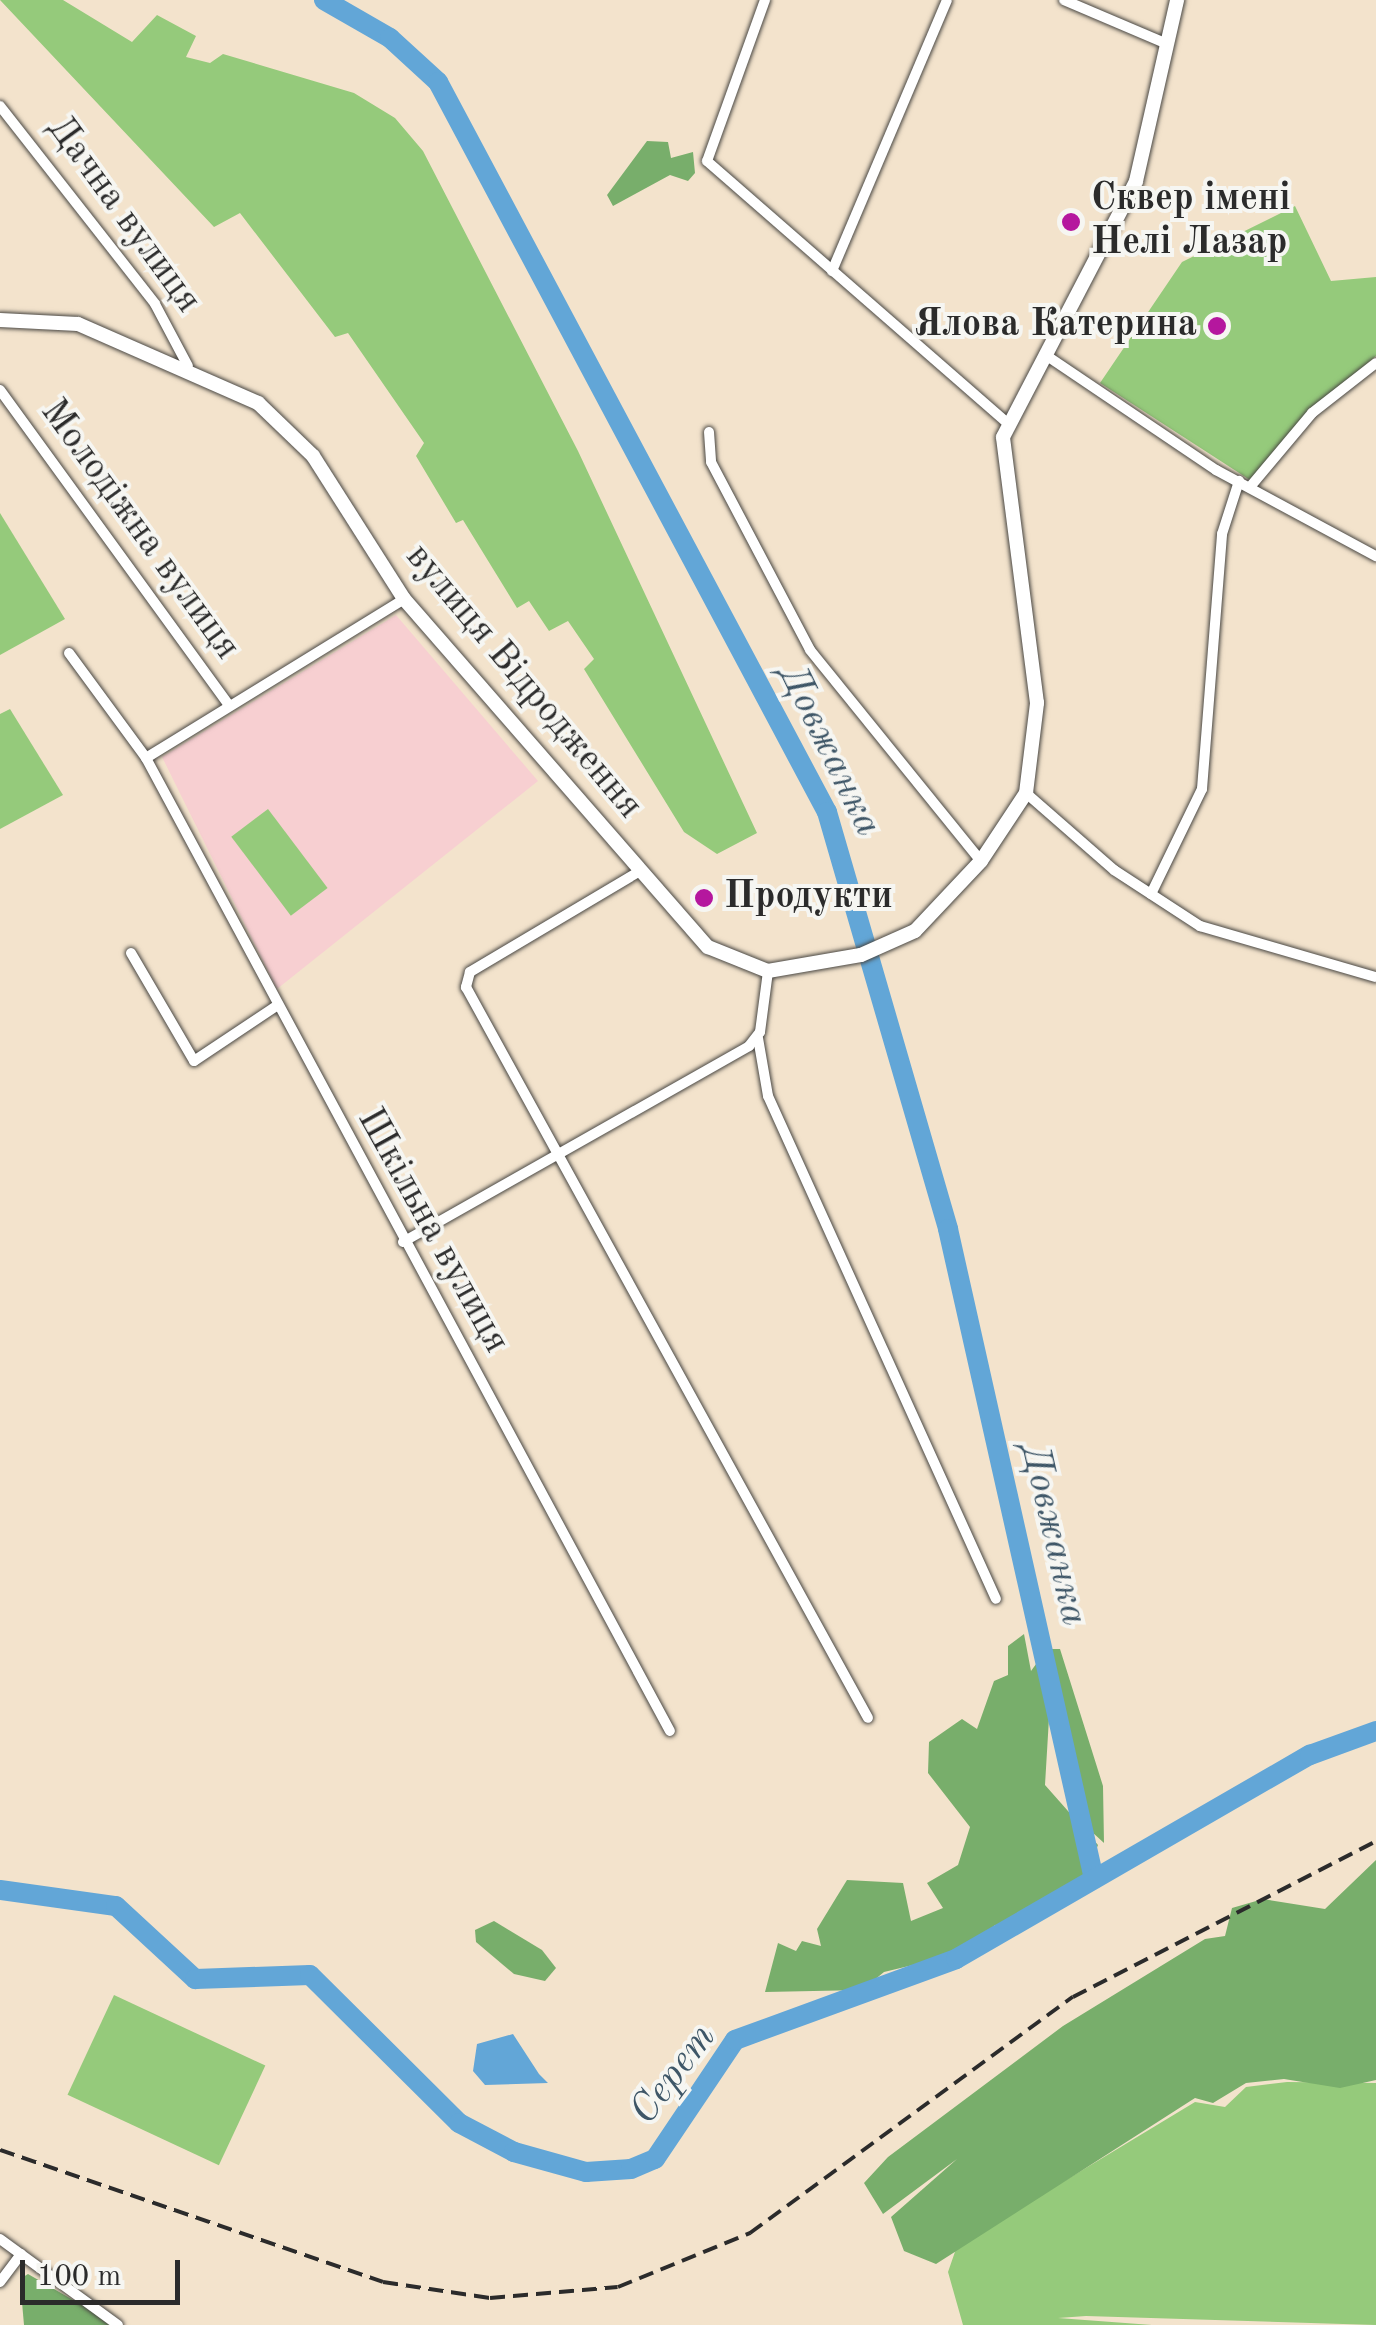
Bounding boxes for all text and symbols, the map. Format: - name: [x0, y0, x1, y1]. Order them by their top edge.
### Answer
- street label: Дачна вулиця: [36, 108, 210, 322]
- place label: Сквер імені Нелі Лазар: [1091, 177, 1291, 266]
- marker: Сквер імені Нелі Лазар: [1060, 211, 1082, 233]
- place label: Ялова Катерина: [914, 303, 1197, 349]
- marker: Ялова Катерина: [1206, 315, 1228, 337]
- street label: Молодіжна вулиця: [29, 391, 249, 669]
- street label: вулиця Відродження: [395, 535, 651, 829]
- water label: Довжанка: [767, 657, 891, 845]
- place label: Продукти: [724, 875, 893, 921]
- marker: Продукти: [693, 887, 715, 909]
- street label: Шкільна вулиця: [346, 1101, 518, 1361]
- water label: Довжанка: [1009, 1439, 1097, 1631]
- water label: Серет: [621, 2015, 727, 2135]
- scale bar: [25, 2240, 185, 2302]
- text: 100 m: [37, 2262, 121, 2292]

